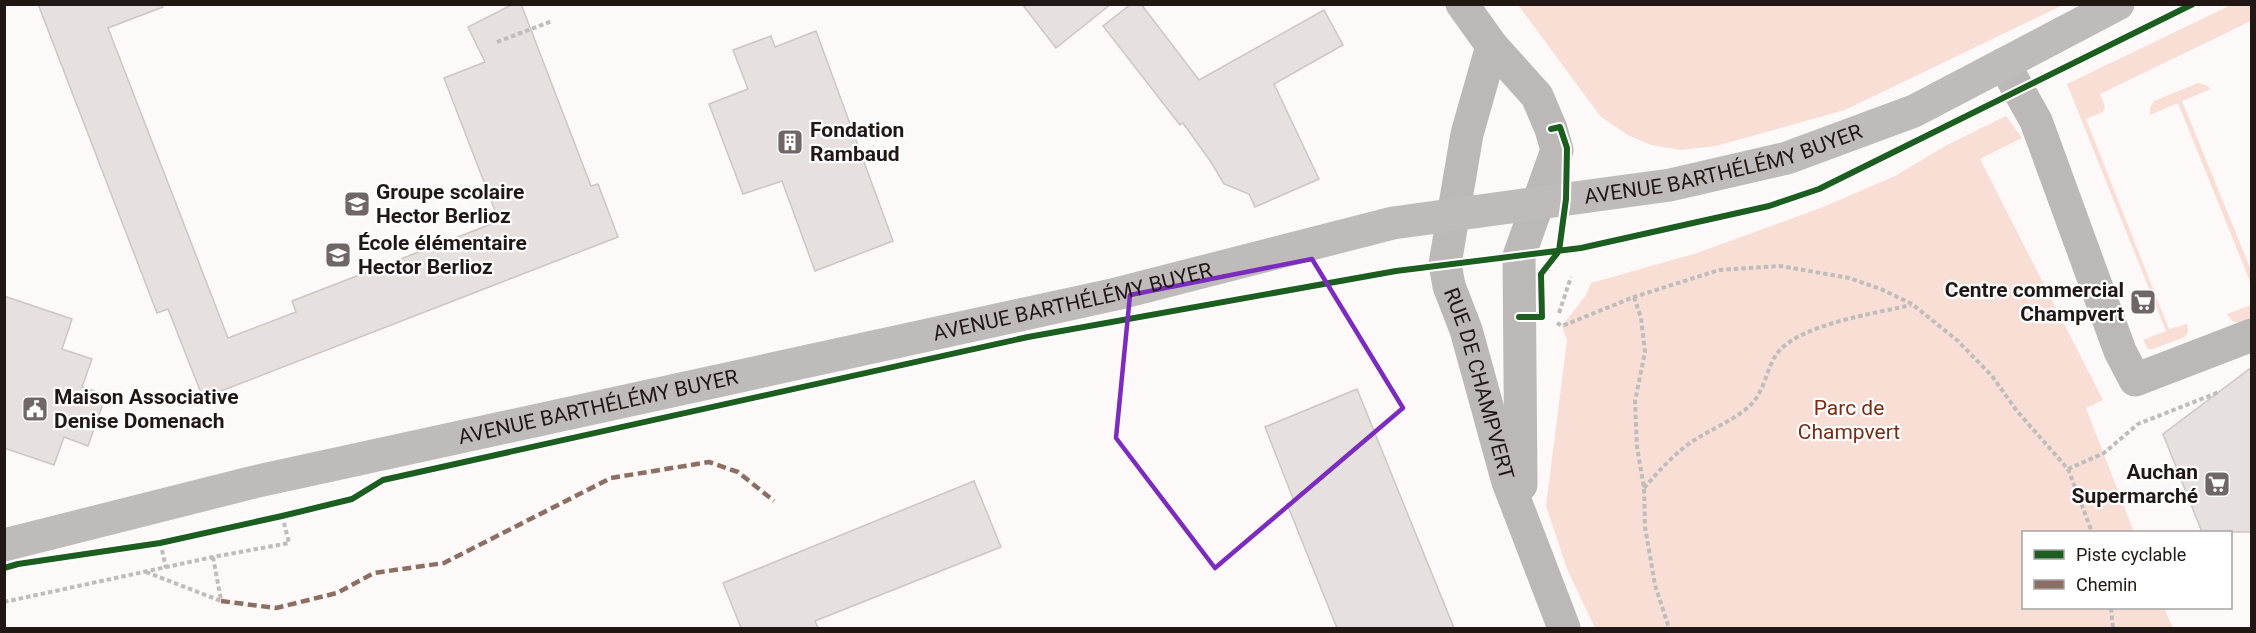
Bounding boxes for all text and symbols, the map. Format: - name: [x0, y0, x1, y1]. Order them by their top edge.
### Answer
- place label: Fondation Rambaud: [810, 118, 904, 166]
- street label: AVENUE BARTHÉLÉMY BUYER: [1583, 119, 1865, 209]
- building icon: Fondation Rambaud: [775, 127, 805, 157]
- place label: Groupe scolaire Hector Berlioz: [376, 180, 524, 228]
- school or university icon: Groupe scolaire Hector Berlioz: [342, 189, 372, 219]
- place label: École élémentaire Hector Berlioz: [358, 231, 527, 279]
- school or university icon: École élémentaire Hector Berlioz: [323, 240, 353, 270]
- street label: AVENUE BARTHÉLÉMY BUYER: [931, 258, 1215, 346]
- place label: Centre commercial Champvert: [1945, 278, 2124, 326]
- street label: RUE DE CHAMPVERT: [1439, 284, 1519, 483]
- supermarket icon: Centre commercial Champvert: [2128, 287, 2158, 317]
- street label: AVENUE BARTHÉLÉMY BUYER: [456, 365, 740, 449]
- place label: Maison Associative Denise Domenach: [54, 385, 239, 433]
- public building icon: Maison Associative Denise Domenach: [20, 394, 50, 424]
- park label: Parc de Champvert: [1798, 396, 1900, 444]
- place label: Auchan Supermarché: [2071, 460, 2198, 508]
- supermarket icon: Auchan Supermarché: [2202, 469, 2232, 499]
- legend: [2022, 531, 2232, 609]
- text: Piste cyclable: [2076, 544, 2186, 565]
- text: Chemin: [2076, 574, 2137, 595]

